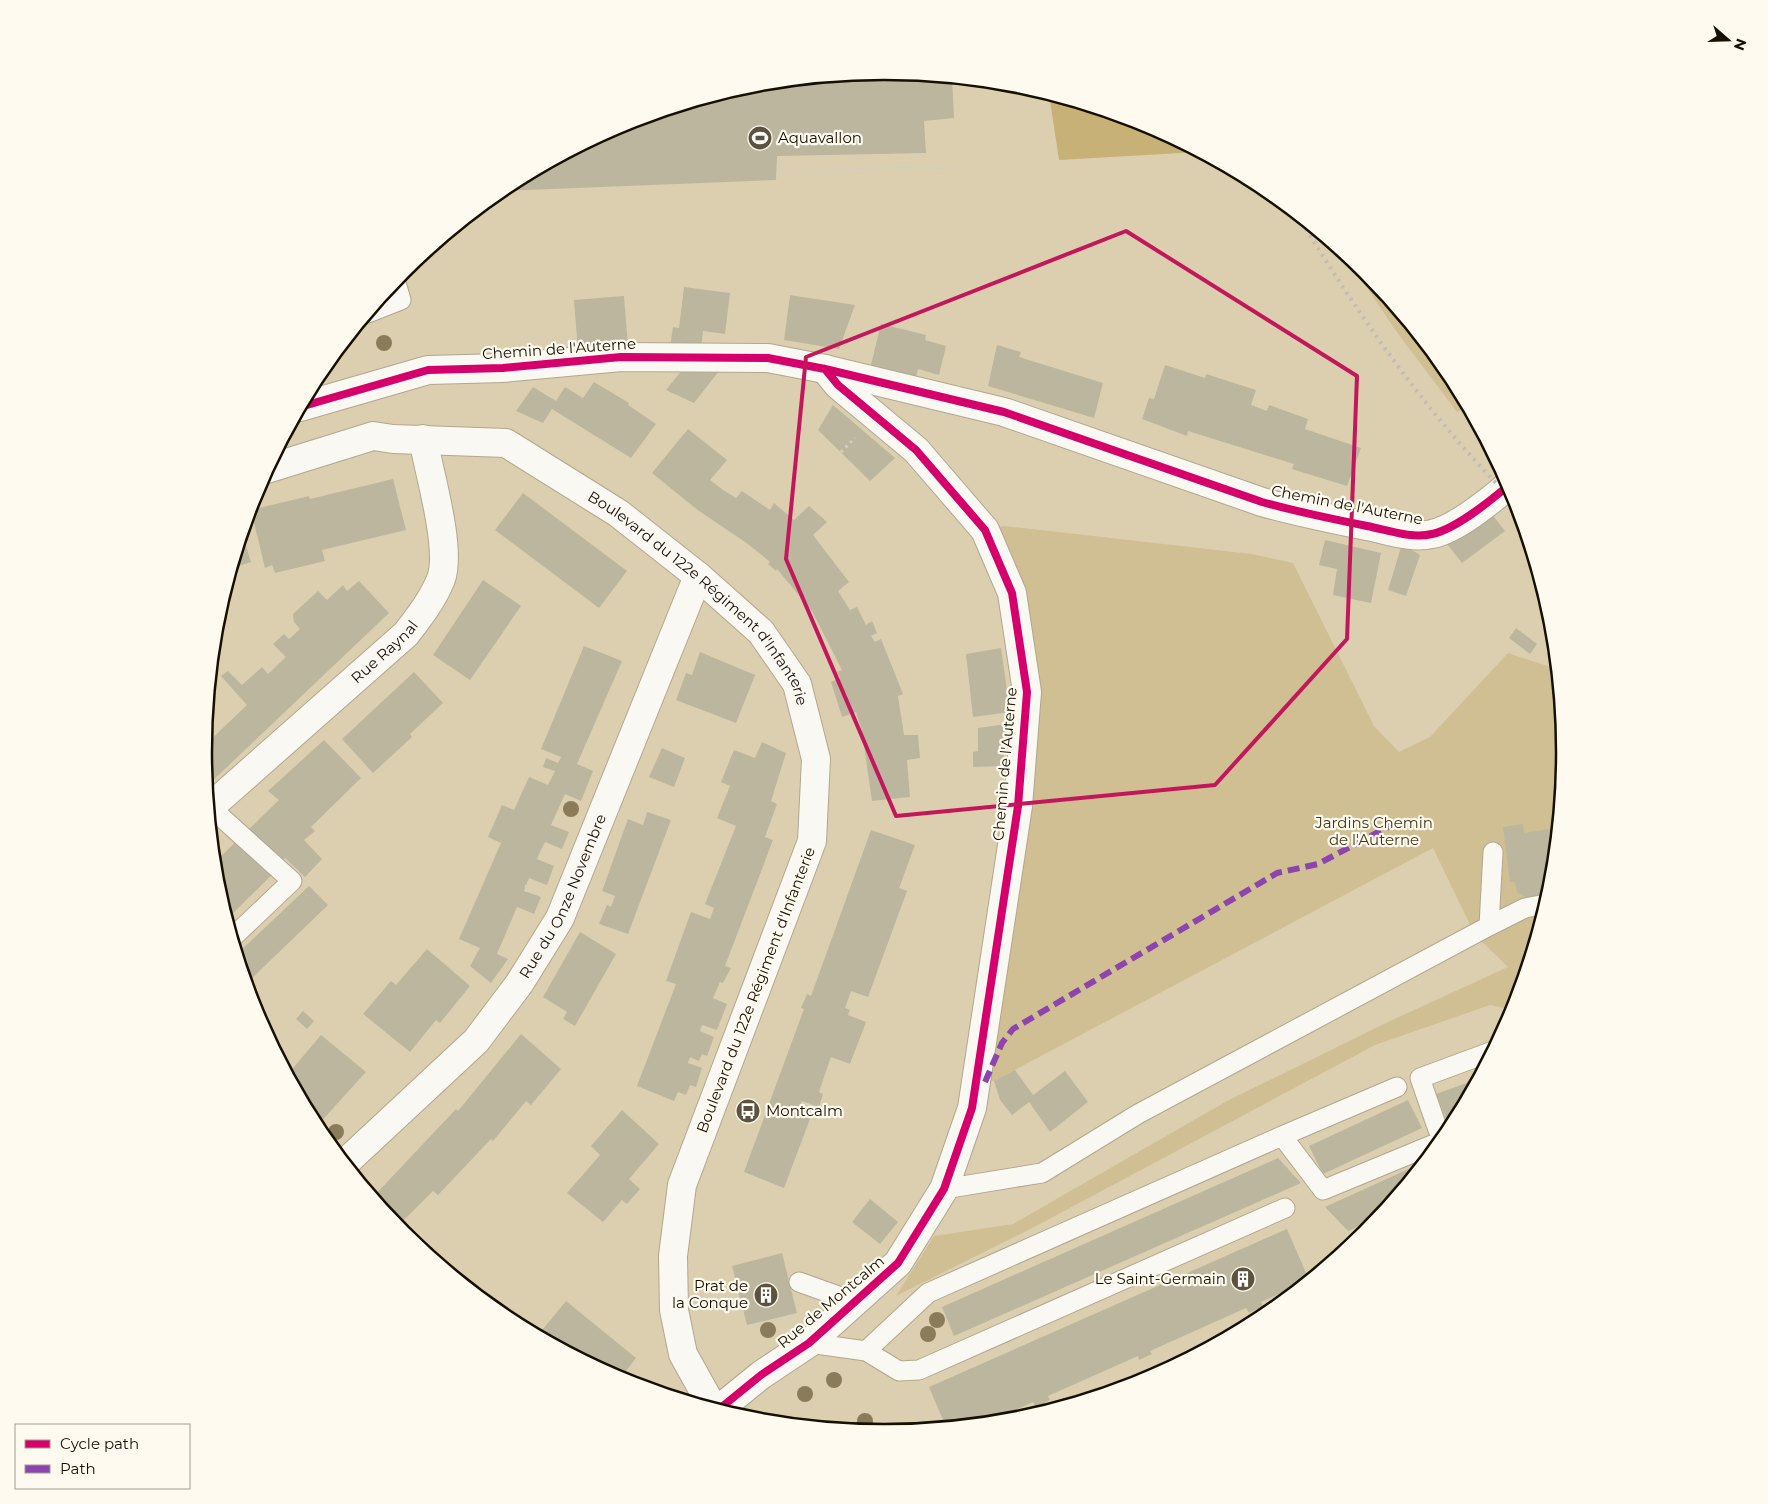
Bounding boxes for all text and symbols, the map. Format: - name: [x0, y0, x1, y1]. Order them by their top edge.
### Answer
- north arrow: [1703, 15, 1753, 65]
- text: N: [1730, 36, 1751, 53]
- sports icon: Aquavallon: [747, 125, 773, 151]
- place label: Aquavallon: [778, 128, 862, 147]
- street label: Chemin de l'Auterne: [481, 334, 636, 363]
- street label: Chemin de l'Auterne: [1270, 480, 1425, 529]
- street label: Boulevard du 122e Régiment d'Infanterie: [584, 487, 812, 707]
- street label: Rue Raynal: [347, 616, 422, 687]
- street label: Chemin de l'Auterne: [988, 686, 1021, 842]
- street label: Rue du Onze Novembre: [515, 811, 610, 982]
- park label: Jardins Chemin de l'Auterne: [1314, 813, 1433, 849]
- street label: Boulevard du 122e Régiment d'Infanterie: [692, 844, 819, 1136]
- bus stop icon: Montcalm: [735, 1098, 761, 1124]
- place label: Montcalm: [766, 1101, 843, 1120]
- street label: Rue de Montcalm: [773, 1251, 888, 1352]
- building icon: Le Saint-Germain: [1230, 1266, 1256, 1292]
- place label: Le Saint-Germain: [1095, 1269, 1226, 1288]
- place label: Prat de la Conque: [672, 1276, 748, 1312]
- building icon: Prat de la Conque: [753, 1282, 779, 1308]
- legend: [15, 1424, 190, 1489]
- text: Cycle path: [60, 1434, 139, 1453]
- text: Path: [60, 1459, 96, 1478]

